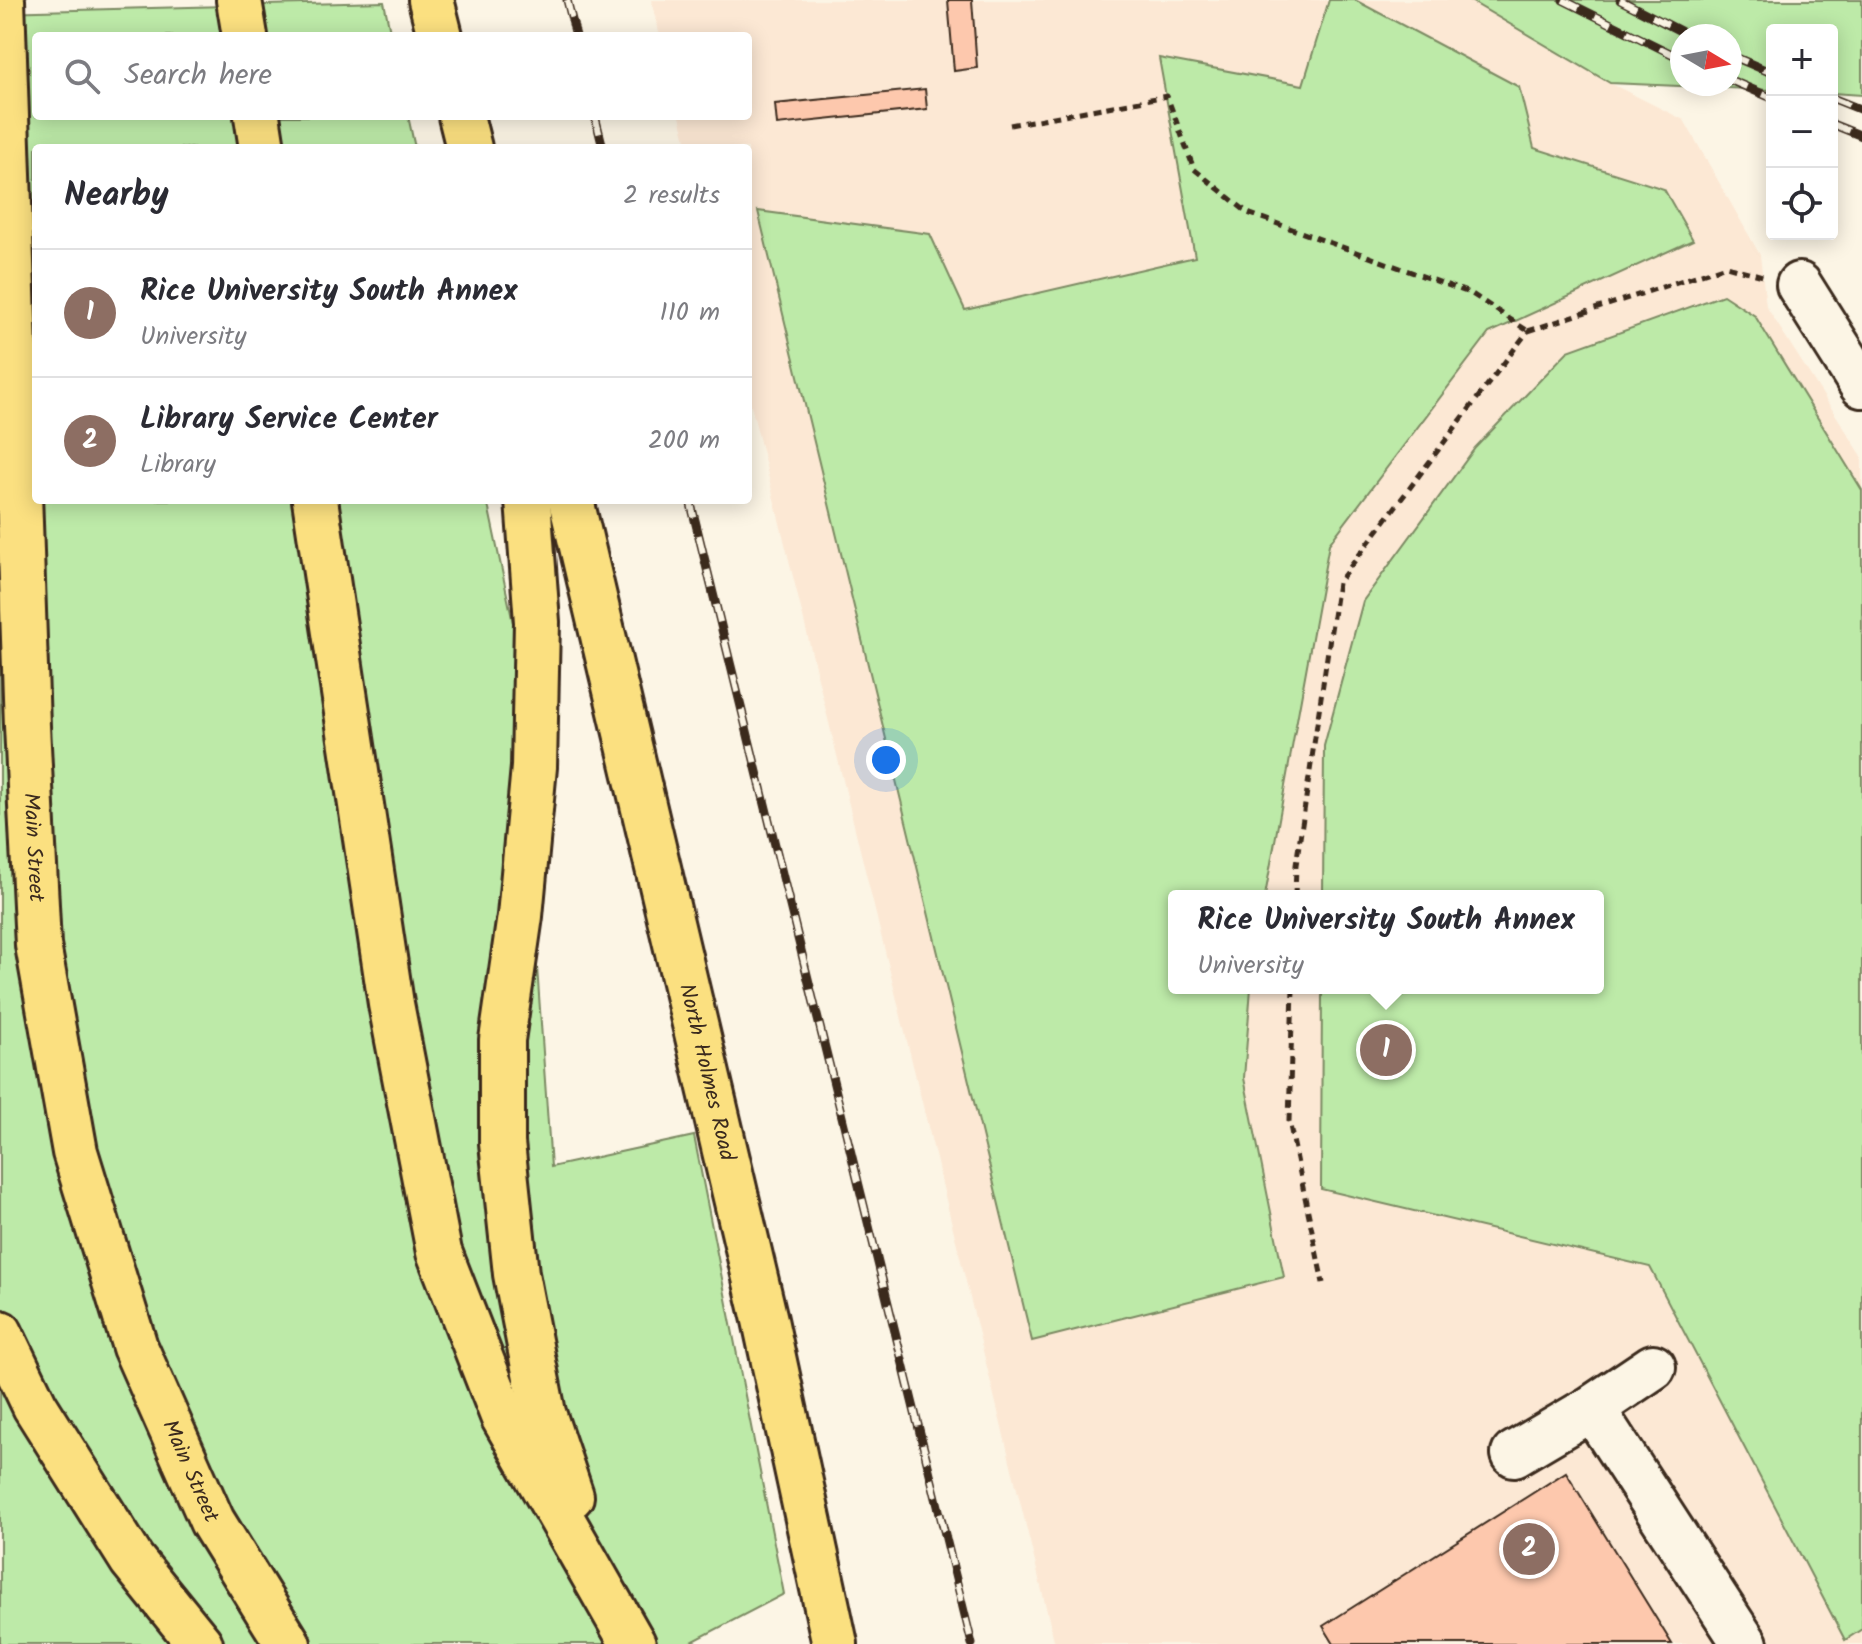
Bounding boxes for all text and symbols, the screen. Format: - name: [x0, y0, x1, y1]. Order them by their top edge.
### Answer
- north arrow: [1670, 24, 1742, 96]
- map controls: [1766, 24, 1838, 240]
- button: +: [1766, 24, 1838, 96]
- search box: [32, 32, 752, 120]
- text: Search here: [124, 52, 272, 100]
- icon: search: [60, 54, 104, 98]
- button: −: [1766, 96, 1838, 168]
- button: locate: [1766, 168, 1838, 240]
- text: Nearby: [64, 169, 169, 223]
- text: 2 results: [623, 175, 720, 217]
- text: Rice University South Annex: [140, 268, 517, 316]
- text: 1: [86, 292, 94, 334]
- text: 110 m: [660, 292, 720, 334]
- text: University: [140, 316, 246, 358]
- text: Library Service Center: [140, 396, 438, 444]
- text: 2: [82, 420, 98, 462]
- text: 200 m: [648, 420, 720, 462]
- text: Library: [140, 444, 216, 486]
- your location: [866, 740, 906, 780]
- street label: Main Street: [13, 792, 53, 903]
- popup: [1168, 890, 1604, 994]
- text: Rice University South Annex: [1197, 897, 1575, 945]
- text: University: [1197, 945, 1304, 987]
- street label: North Holmes Road: [668, 980, 744, 1165]
- pin: 1: [1360, 1020, 1412, 1080]
- street label: Main Street: [152, 1414, 228, 1529]
- pin: 2: [1503, 1519, 1555, 1579]

